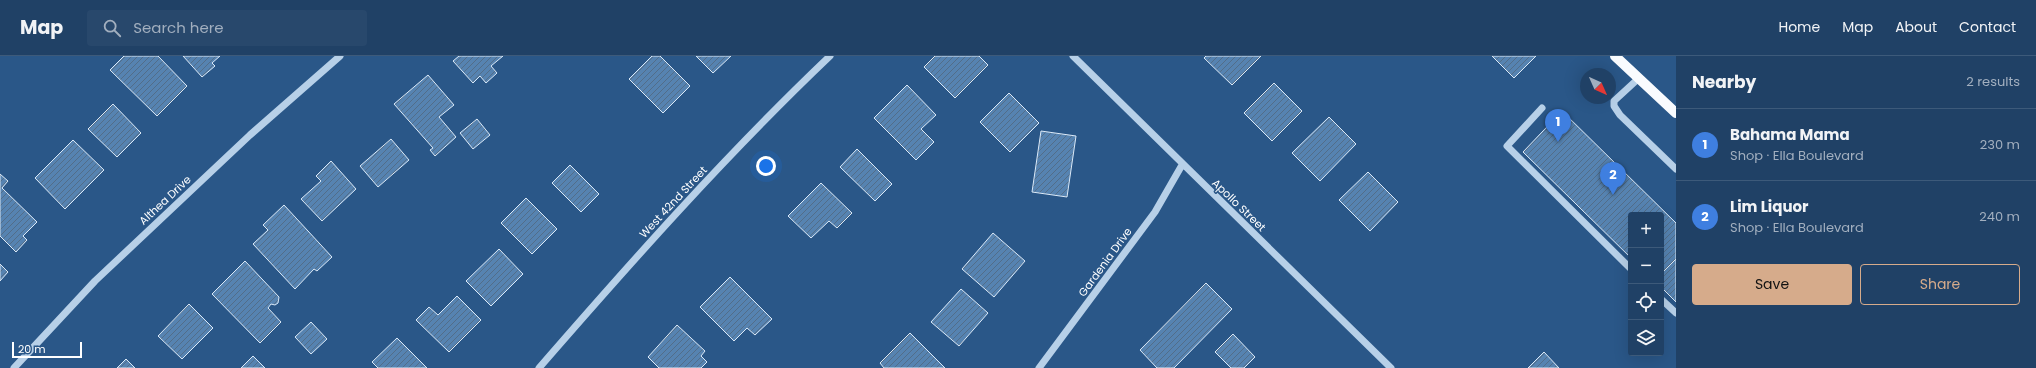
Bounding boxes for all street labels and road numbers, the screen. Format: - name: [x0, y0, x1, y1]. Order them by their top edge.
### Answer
- street label: West 42nd Street: [635, 162, 711, 242]
- street label: Althea Drive: [135, 172, 195, 228]
- street label: Apollo Street: [1208, 175, 1270, 235]
- street label: Gardenia Drive: [1074, 224, 1136, 300]

